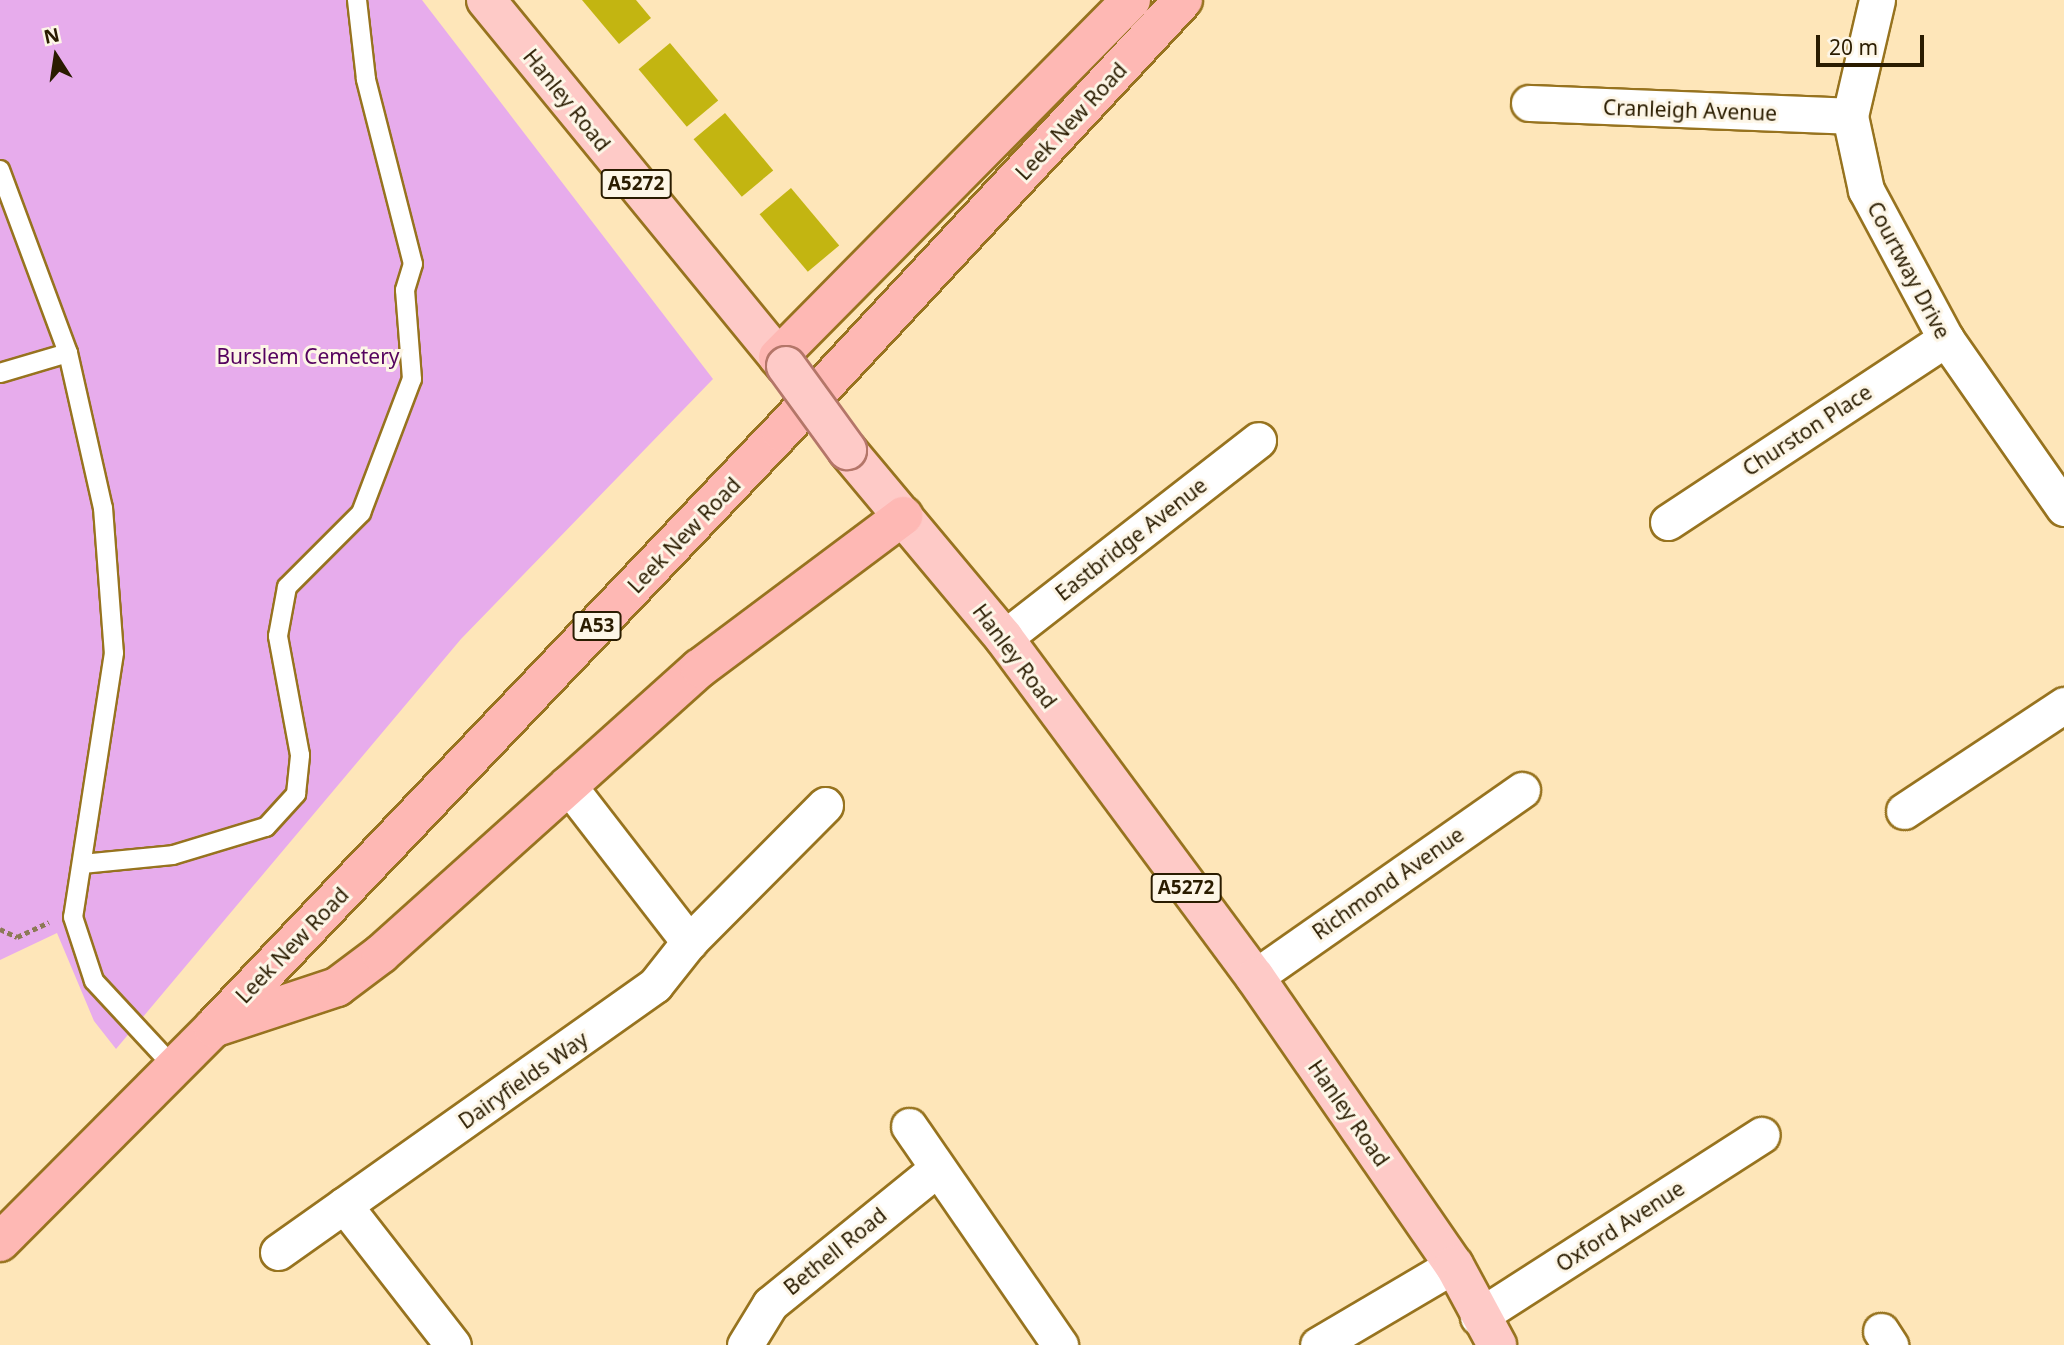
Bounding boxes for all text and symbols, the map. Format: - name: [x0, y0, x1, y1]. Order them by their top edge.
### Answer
- north arrow: [21, 21, 91, 91]
- text: N: [41, 21, 62, 50]
- scale bar: [1819, 21, 1927, 65]
- text: 20 m: [1829, 33, 1878, 61]
- street label: Hanley Road: [518, 44, 616, 156]
- street label: Leek New Road: [1010, 57, 1132, 185]
- street label: Cranleigh Avenue: [1603, 94, 1777, 126]
- road number: A5272: [599, 168, 673, 200]
- street label: Courtway Drive: [1862, 197, 1956, 343]
- park label: Burslem Cemetery: [216, 343, 400, 369]
- street label: Churston Place: [1738, 379, 1876, 481]
- street label: Leek New Road: [622, 472, 746, 598]
- street label: Eastbridge Avenue: [1050, 472, 1212, 606]
- street label: Hanley Road: [968, 599, 1062, 713]
- road number: A53: [572, 610, 622, 642]
- street label: Richmond Avenue: [1307, 821, 1469, 945]
- road number: A5272: [1149, 873, 1223, 904]
- street label: Leek New Road: [230, 882, 354, 1008]
- street label: Dairyfields Way: [454, 1026, 592, 1134]
- street label: Hanley Road: [1303, 1055, 1395, 1171]
- street label: Oxford Avenue: [1551, 1175, 1689, 1277]
- street label: Bethell Road: [779, 1202, 891, 1300]

